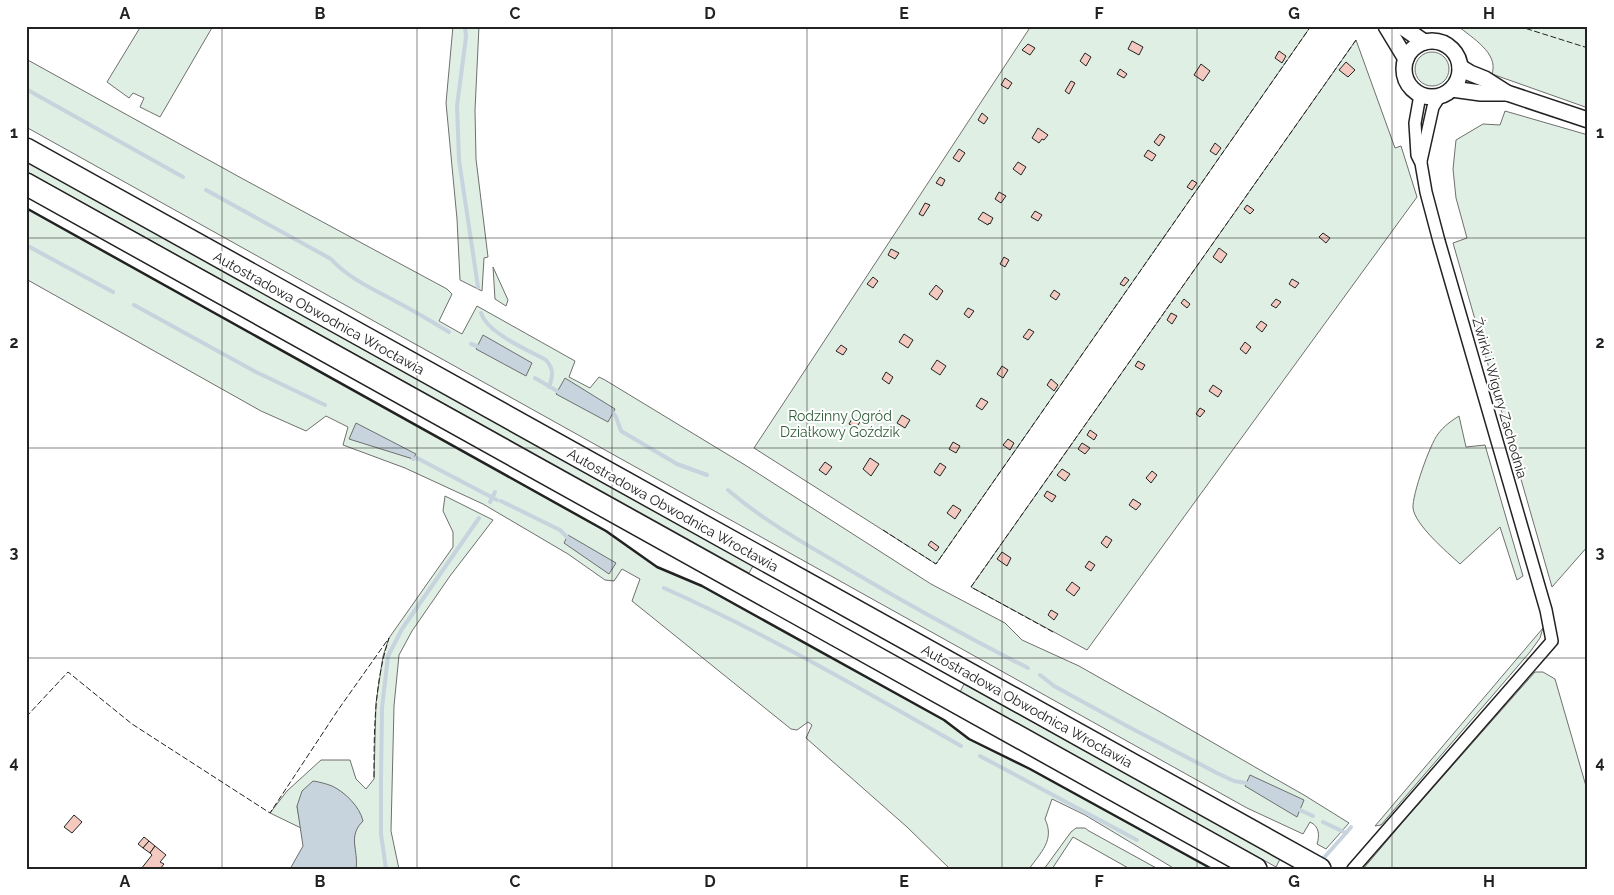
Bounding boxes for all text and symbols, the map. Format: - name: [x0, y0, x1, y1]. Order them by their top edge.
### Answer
- text: A: [120, 4, 131, 23]
- text: B: [315, 4, 326, 23]
- text: C: [510, 4, 521, 23]
- text: D: [704, 4, 716, 23]
- text: E: [899, 4, 909, 23]
- text: F: [1094, 4, 1104, 23]
- text: G: [1288, 4, 1300, 23]
- text: H: [1483, 4, 1495, 23]
- text: 1: [10, 123, 18, 142]
- text: 1: [1596, 123, 1604, 142]
- street label: Autostradowa Obwodnica Wrocławia: [211, 248, 427, 378]
- street label: Żwirki i Wigury Zachodnia: [1469, 315, 1533, 480]
- text: 2: [9, 333, 19, 352]
- text: 2: [1595, 333, 1605, 352]
- park label: Rodzinny Ogród Działkowy Goździk: [780, 408, 901, 440]
- street label: Autostradowa Obwodnica Wrocławia: [565, 445, 781, 575]
- text: 3: [10, 543, 19, 562]
- text: 3: [1596, 543, 1605, 562]
- street label: Autostradowa Obwodnica Wrocławia: [919, 641, 1135, 771]
- text: 4: [9, 753, 19, 772]
- text: 4: [1595, 753, 1605, 772]
- text: A: [120, 872, 131, 891]
- text: B: [315, 872, 326, 891]
- text: C: [510, 872, 521, 891]
- text: D: [704, 872, 716, 891]
- text: E: [899, 872, 909, 891]
- text: F: [1094, 872, 1104, 891]
- text: G: [1288, 872, 1300, 891]
- text: H: [1483, 872, 1495, 891]

